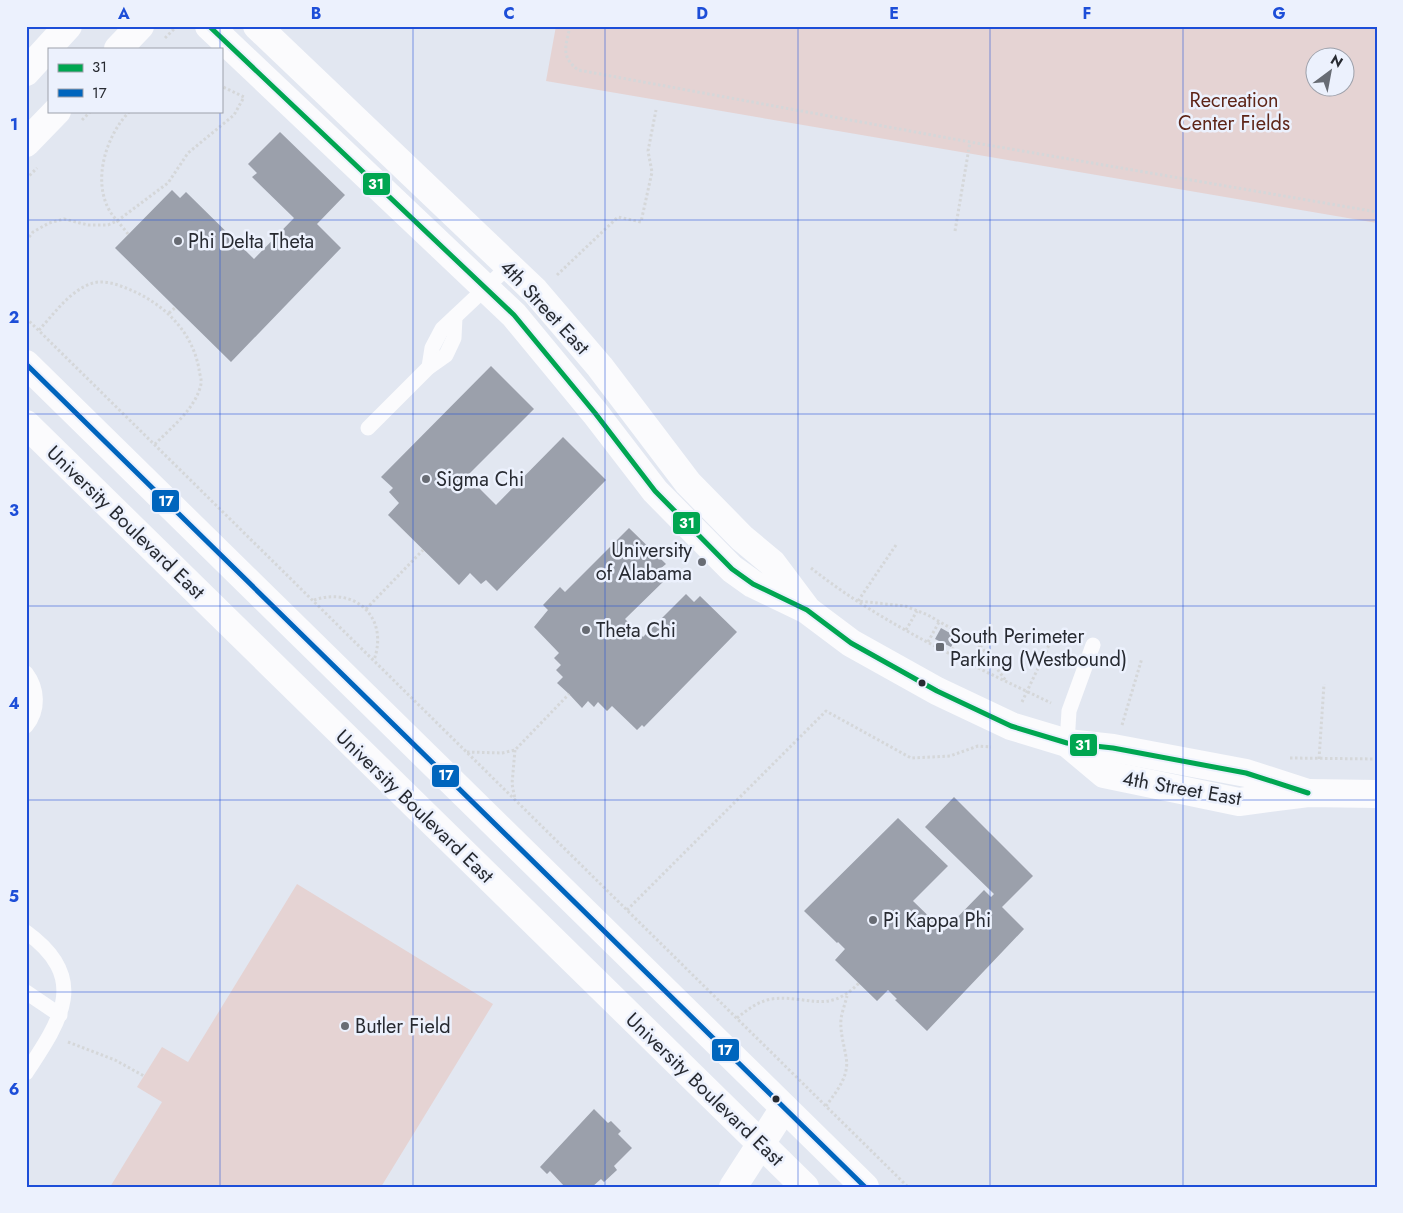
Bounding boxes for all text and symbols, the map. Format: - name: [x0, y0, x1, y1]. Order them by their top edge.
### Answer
- text: A: [117, 2, 130, 25]
- text: B: [311, 2, 321, 25]
- text: C: [503, 2, 515, 25]
- text: D: [696, 2, 708, 25]
- text: E: [889, 2, 899, 25]
- text: F: [1083, 2, 1091, 25]
- text: G: [1272, 2, 1286, 25]
- legend: [48, 48, 222, 112]
- north arrow: [1306, 48, 1356, 98]
- text: N: [1327, 50, 1347, 72]
- text: 31: [92, 56, 107, 78]
- text: 17: [92, 82, 107, 104]
- park label: Recreation Center Fields: [1178, 86, 1290, 138]
- text: 1: [10, 113, 18, 136]
- line badge: 31: [362, 172, 391, 196]
- text: 31: [368, 174, 384, 194]
- place label: Phi Delta Theta: [188, 227, 314, 256]
- marker: Phi Delta Theta: [172, 235, 184, 247]
- street label: 4th Street East: [493, 254, 596, 361]
- text: 2: [9, 306, 19, 329]
- street label: University Boulevard East: [40, 439, 211, 606]
- place label: Sigma Chi: [436, 465, 524, 494]
- marker: Sigma Chi: [420, 473, 432, 485]
- line badge: 17: [151, 489, 180, 513]
- text: 17: [158, 491, 174, 511]
- text: 3: [9, 499, 19, 522]
- line badge: 31: [672, 511, 701, 535]
- text: 31: [679, 513, 695, 533]
- place label: University of Alabama: [596, 536, 692, 588]
- marker: University of Alabama: [696, 556, 708, 568]
- place label: Theta Chi: [596, 616, 676, 645]
- place label: South Perimeter Parking (Westbound): [950, 622, 1127, 674]
- marker: Theta Chi: [580, 624, 592, 636]
- marker: South Perimeter Parking (Westbound): [934, 641, 946, 653]
- unlabelled marker: [917, 678, 927, 688]
- text: 4: [8, 692, 20, 715]
- street label: University Boulevard East: [329, 723, 500, 890]
- line badge: 31: [1069, 733, 1098, 757]
- text: 31: [1075, 735, 1091, 755]
- line badge: 17: [431, 764, 460, 788]
- street label: 4th Street East: [1120, 764, 1244, 813]
- text: 17: [438, 765, 454, 785]
- text: 5: [9, 885, 19, 908]
- place label: Pi Kappa Phi: [883, 906, 991, 935]
- marker: Pi Kappa Phi: [867, 914, 879, 926]
- street label: University Boulevard East: [619, 1006, 790, 1173]
- place label: Butler Field: [355, 1012, 451, 1041]
- marker: Butler Field: [339, 1020, 351, 1032]
- line badge: 17: [711, 1038, 740, 1062]
- text: 17: [717, 1040, 733, 1060]
- text: 6: [9, 1078, 19, 1101]
- unlabelled marker: [771, 1094, 781, 1104]

